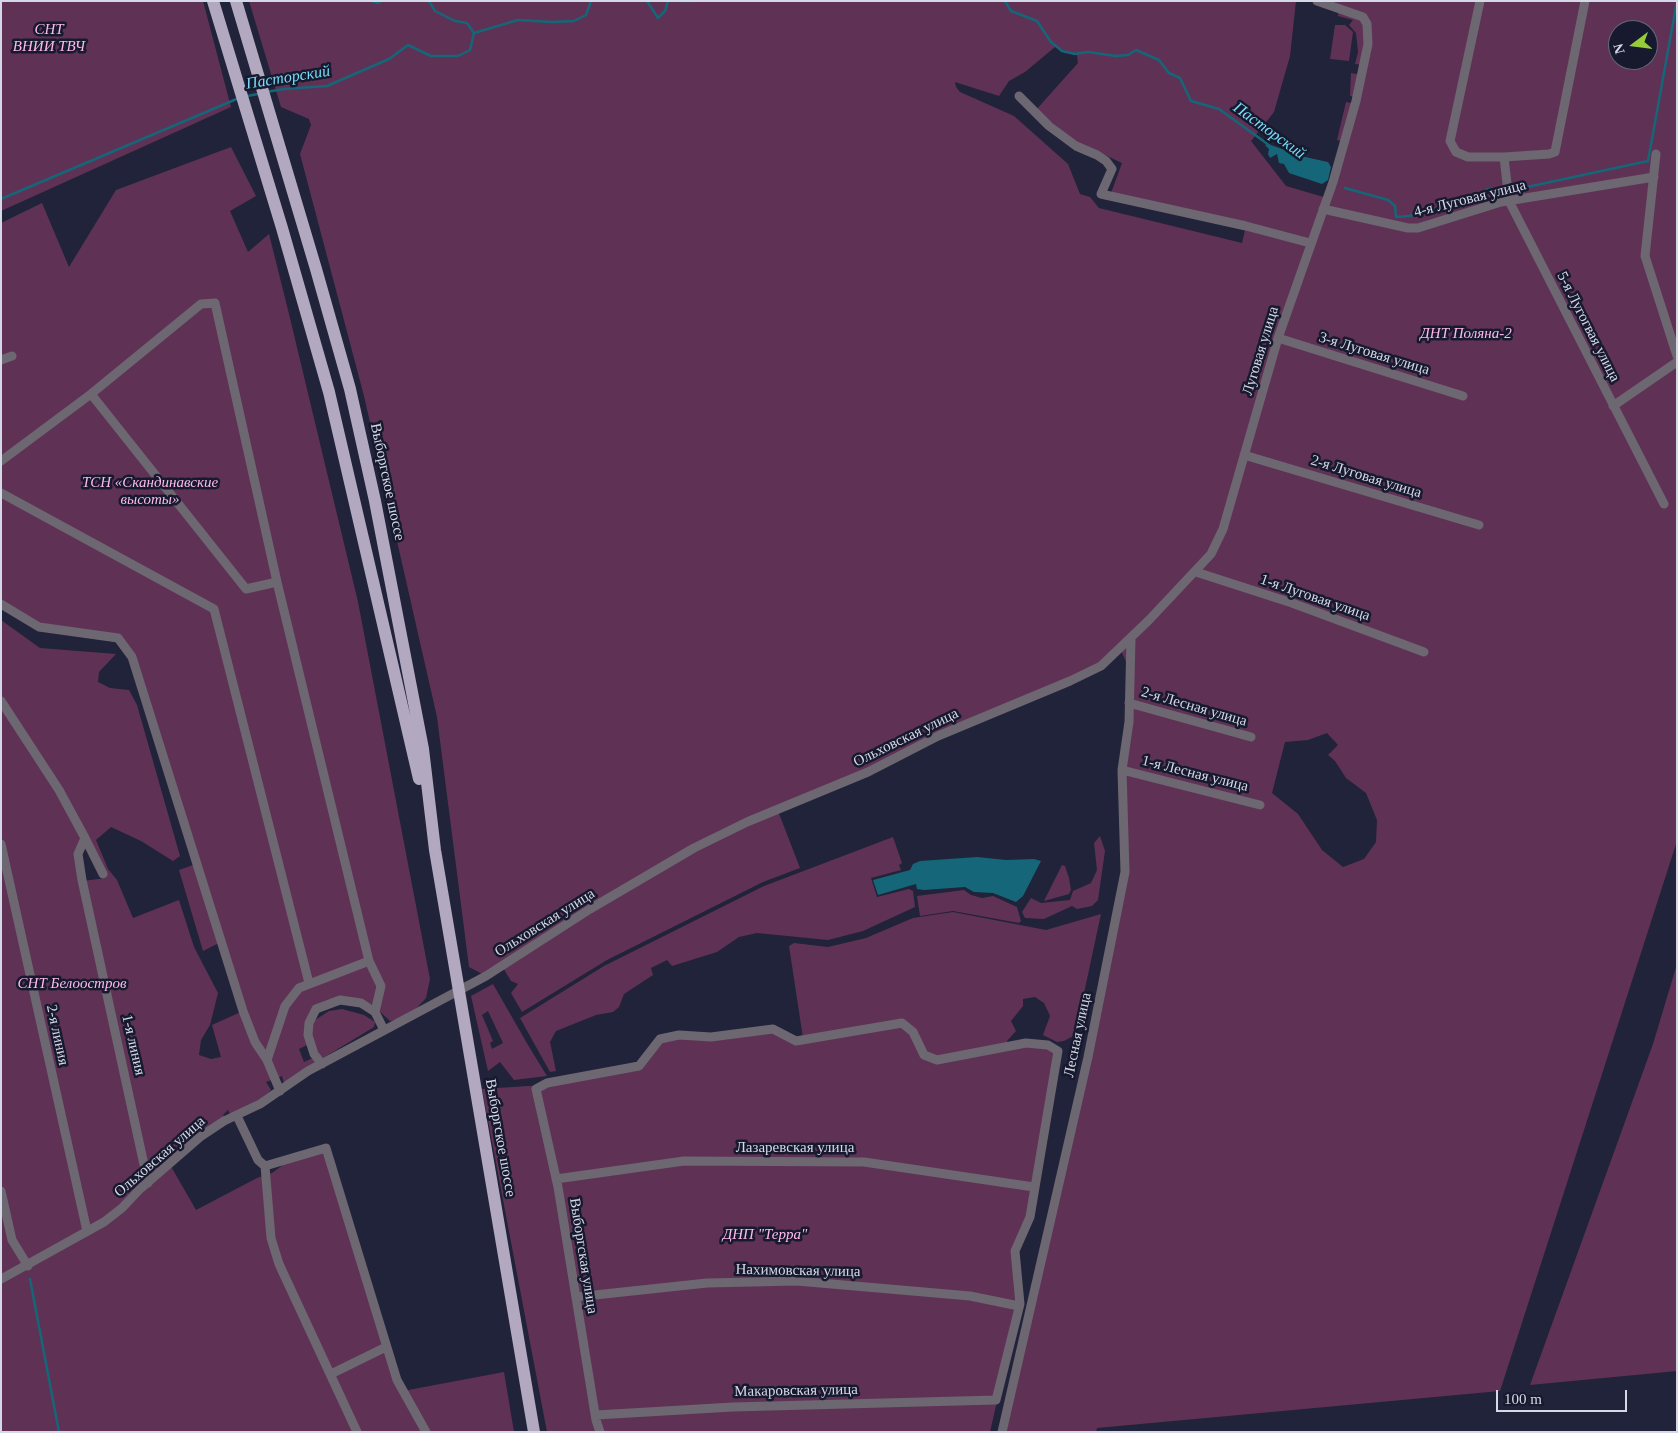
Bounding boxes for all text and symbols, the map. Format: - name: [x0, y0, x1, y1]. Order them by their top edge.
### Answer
- north arrow: [1608, 20, 1658, 70]
- park label: СНТ ВНИИ ТВЧ: [13, 21, 85, 56]
- text: N: [1610, 42, 1628, 56]
- water label: Пасторский: [245, 62, 331, 94]
- water label: Пасторский: [1229, 98, 1309, 164]
- street label: 4-я Луговая улица: [1412, 176, 1528, 222]
- street label: 5-я Лугогвая улица: [1552, 269, 1624, 385]
- street label: Луговая улица: [1239, 304, 1283, 398]
- park label: ДНТ Поляна-2: [1420, 325, 1512, 343]
- street label: 3-я Луговая улица: [1316, 329, 1432, 379]
- street label: Выборгское шоссе: [366, 422, 408, 542]
- street label: 2-я Луговая улица: [1308, 452, 1424, 502]
- park label: ТСН «Скандинавские высоты»: [82, 474, 218, 509]
- street label: 1-я Луговая улица: [1258, 571, 1372, 625]
- street label: 2-я Лесная улица: [1139, 683, 1249, 731]
- street label: Ольховская улица: [851, 705, 961, 771]
- street label: 1-я Лесная улица: [1140, 752, 1250, 796]
- street label: Ольховская улица: [492, 885, 598, 961]
- park label: СНТ Белоостров: [18, 975, 126, 993]
- street label: Лесная улица: [1060, 991, 1096, 1079]
- street label: 2-я линия: [42, 1003, 72, 1067]
- street label: 1-я линия: [117, 1013, 149, 1077]
- street label: Выборгское шоссе: [481, 1077, 519, 1199]
- street label: Ольховская улица: [111, 1113, 209, 1201]
- street label: Лазаревская улица: [736, 1139, 854, 1157]
- street label: Выборгская улица: [565, 1197, 601, 1315]
- park label: ДНП "Терра": [723, 1226, 807, 1244]
- street label: Нахимовская улица: [735, 1261, 861, 1281]
- scale bar: [1498, 1380, 1629, 1412]
- street label: Макаровская улица: [734, 1381, 858, 1401]
- text: 100 m: [1504, 1391, 1542, 1407]

